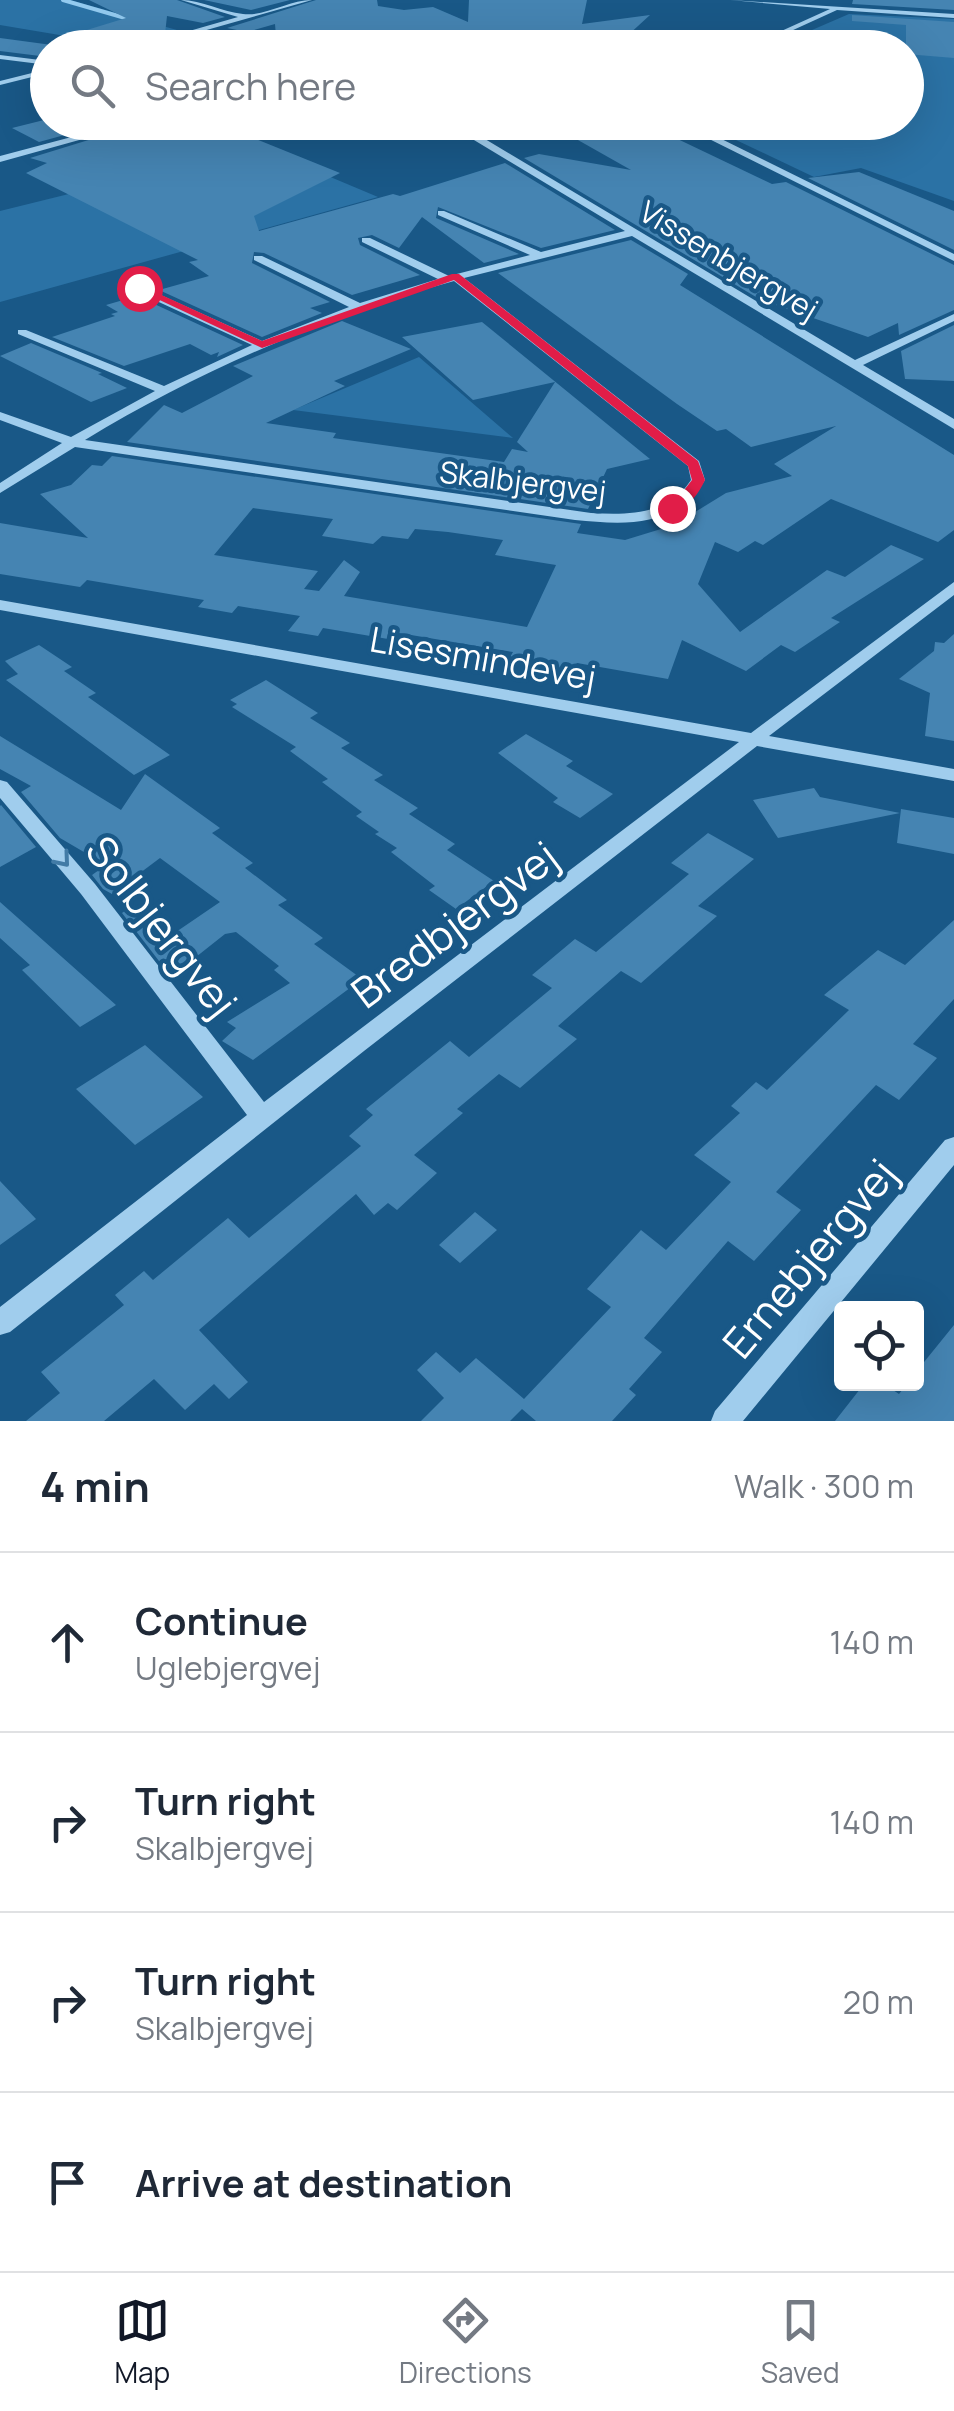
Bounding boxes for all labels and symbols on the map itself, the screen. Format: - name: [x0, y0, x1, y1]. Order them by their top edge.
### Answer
- street label: Vissenbjergvej: [632, 191, 826, 329]
- route start: [117, 266, 163, 312]
- street label: Skalbjergvej: [437, 450, 609, 512]
- route end: [650, 486, 696, 532]
- street label: Lisesmindevej: [366, 615, 600, 701]
- street label: Solbjergvej: [73, 823, 251, 1029]
- street label: Bredbjergvej: [339, 827, 569, 1021]
- one-way arrow: [51, 849, 69, 867]
- street label: Ernebjergvej: [709, 1146, 909, 1370]

